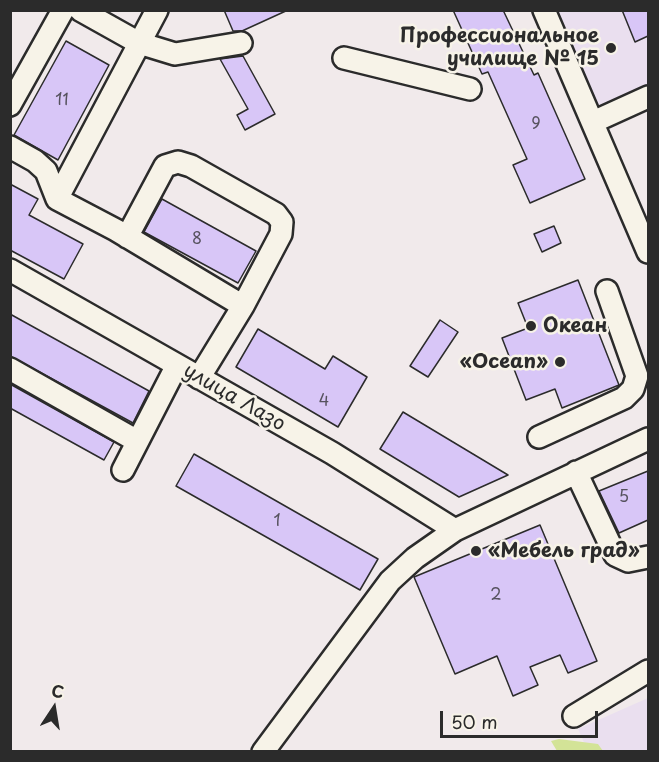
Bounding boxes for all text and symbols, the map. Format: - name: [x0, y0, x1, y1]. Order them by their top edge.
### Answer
- place label: Профессиональное училище № 15: [400, 24, 599, 71]
- marker: Профессиональное училище № 15: [604, 41, 618, 55]
- house number: 11: [55, 91, 69, 111]
- house number: 9: [531, 115, 541, 135]
- house number: 8: [192, 230, 202, 250]
- place label: Океан: [543, 314, 608, 338]
- marker: Океан: [524, 319, 538, 333]
- place label: «Оcean»: [460, 350, 548, 374]
- marker: «Оcean»: [553, 355, 567, 369]
- street label: улица Лазо: [179, 359, 289, 437]
- house number: 4: [319, 392, 329, 412]
- house number: 5: [619, 488, 629, 508]
- house number: 1: [273, 512, 281, 532]
- place label: «Мебель град»: [488, 539, 640, 563]
- marker: «Мебель град»: [469, 544, 483, 558]
- house number: 2: [490, 586, 502, 606]
- text: С: [49, 677, 66, 703]
- north arrow: [24, 678, 84, 738]
- scale bar: [443, 699, 600, 737]
- text: 50 m: [451, 708, 498, 735]

